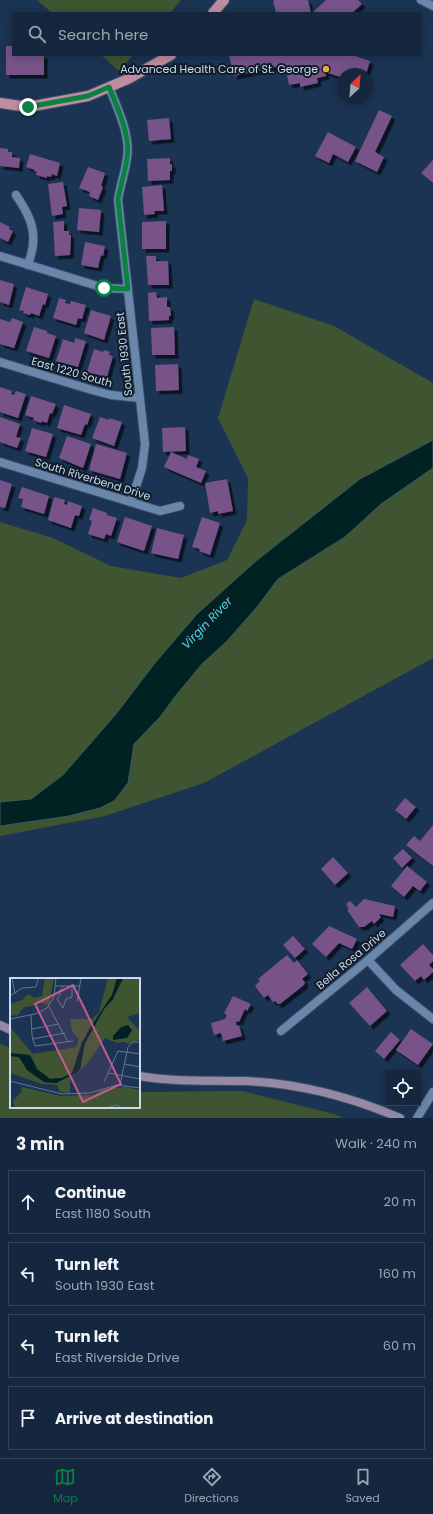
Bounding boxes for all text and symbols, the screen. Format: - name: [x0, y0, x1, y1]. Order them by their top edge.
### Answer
- search box: [12, 12, 421, 56]
- icon: search: [26, 23, 48, 45]
- text: Search here: [58, 24, 148, 45]
- place label: Advanced Health Care of St. George: [120, 61, 318, 77]
- marker: Advanced Health Care of St. George: [321, 64, 331, 74]
- north arrow: [337, 68, 373, 104]
- route end: [19, 98, 37, 116]
- route start: [95, 279, 113, 297]
- street label: South 1930 East: [112, 311, 136, 397]
- street label: East 1220 South: [30, 353, 114, 391]
- street label: South Riverbend Drive: [33, 454, 153, 504]
- water label: Virgin River: [177, 592, 236, 653]
- street label: Bella Rosa Drive: [313, 925, 390, 993]
- inset map: [10, 978, 140, 1108]
- map controls: [385, 1070, 421, 1106]
- button: locate: [385, 1070, 421, 1106]
- text: 3 min: [16, 1132, 64, 1156]
- text: Walk · 240 m: [335, 1134, 417, 1153]
- text: Continue: [55, 1182, 126, 1203]
- icon: ahead: [17, 1191, 39, 1213]
- text: 20 m: [383, 1192, 416, 1211]
- text: East 1180 South: [55, 1204, 151, 1223]
- text: Turn left: [55, 1254, 119, 1275]
- icon: left: [17, 1263, 39, 1285]
- text: 160 m: [379, 1264, 416, 1283]
- text: South 1930 East: [55, 1276, 154, 1295]
- text: Turn left: [55, 1326, 119, 1347]
- icon: left: [17, 1335, 39, 1357]
- text: 60 m: [383, 1336, 416, 1355]
- text: East Riverside Drive: [55, 1348, 180, 1367]
- icon: arrive: [17, 1407, 39, 1429]
- text: Arrive at destination: [55, 1408, 213, 1429]
- tab: Map: [53, 1466, 78, 1507]
- tab: Directions: [184, 1466, 239, 1507]
- tab: Saved: [345, 1466, 380, 1507]

